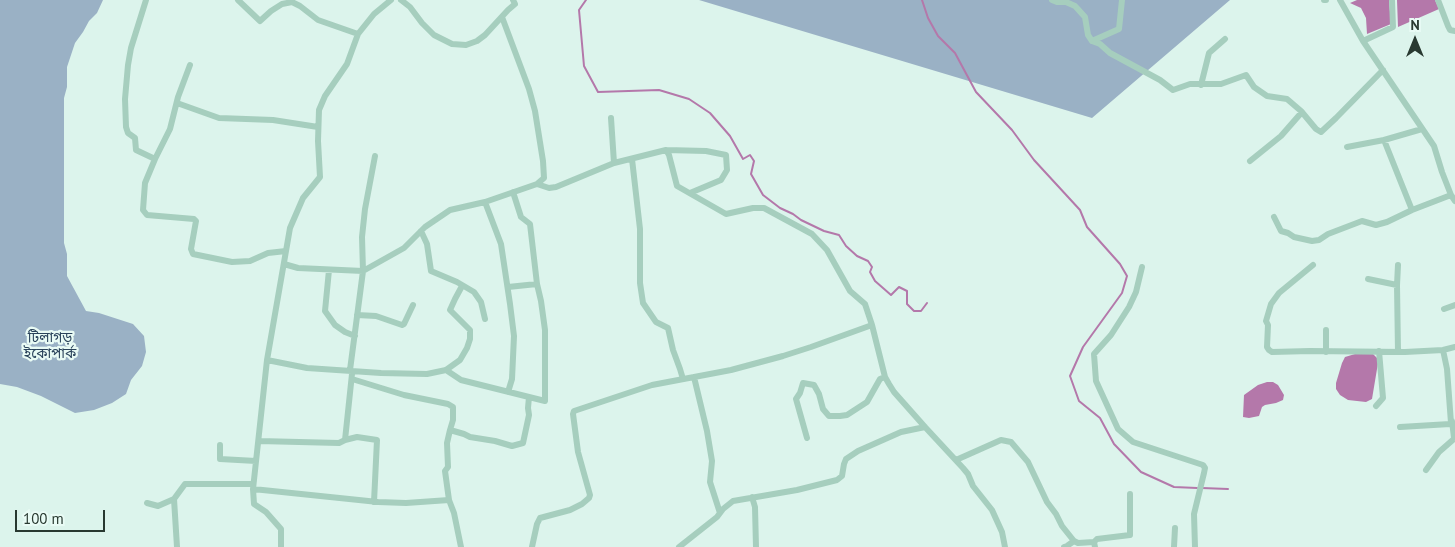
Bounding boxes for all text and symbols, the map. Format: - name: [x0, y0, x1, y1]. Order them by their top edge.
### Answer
- north arrow: [1390, 15, 1440, 65]
- text: N: [1410, 16, 1420, 34]
- park label: টিলাগড় ইকোপার্ক: [24, 330, 76, 362]
- scale bar: [18, 500, 108, 532]
- text: 100 m: [23, 509, 64, 528]

